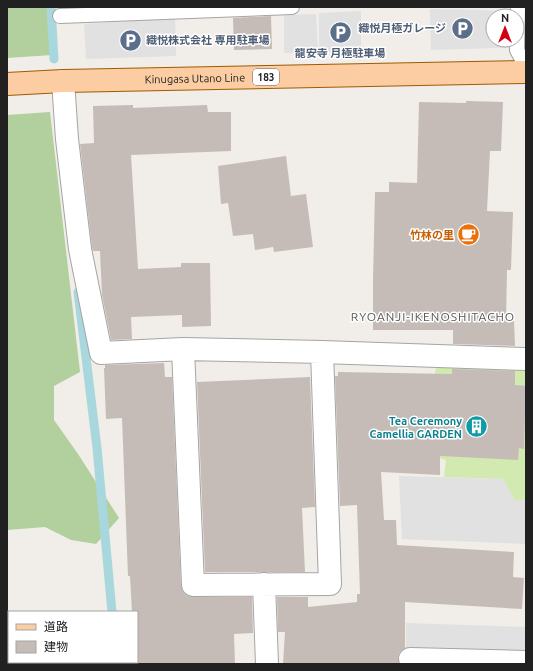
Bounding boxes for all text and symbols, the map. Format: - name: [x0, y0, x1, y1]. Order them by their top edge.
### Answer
- north arrow: [485, 8, 525, 48]
- text: N: [501, 12, 509, 24]
- parking icon: 織悦月極ガレージ: [449, 15, 475, 41]
- parking icon: 龍安寺 月極駐車場: [327, 20, 353, 46]
- place label: 織悦月極ガレージ: [358, 22, 446, 34]
- parking icon: 織悦株式会社 専用駐車場: [117, 27, 143, 53]
- place label: 織悦株式会社 専用駐車場: [146, 34, 270, 46]
- place label: 龍安寺 月極駐車場: [295, 47, 385, 59]
- road number: 183: [253, 69, 279, 85]
- street label: Kinugasa Utano Line: [145, 71, 245, 85]
- cafe icon: 竹林の里: [456, 222, 482, 248]
- place label: 竹林の里: [410, 229, 454, 241]
- district label: RYOANJI-IKENOSHITACHO: [351, 310, 515, 323]
- building icon: Tea Ceremony Camellia GARDEN: [464, 414, 490, 440]
- place label: Tea Ceremony Camellia GARDEN: [369, 415, 462, 440]
- legend: [8, 611, 138, 663]
- text: 道路: [44, 620, 68, 633]
- text: 建物: [44, 640, 68, 653]

